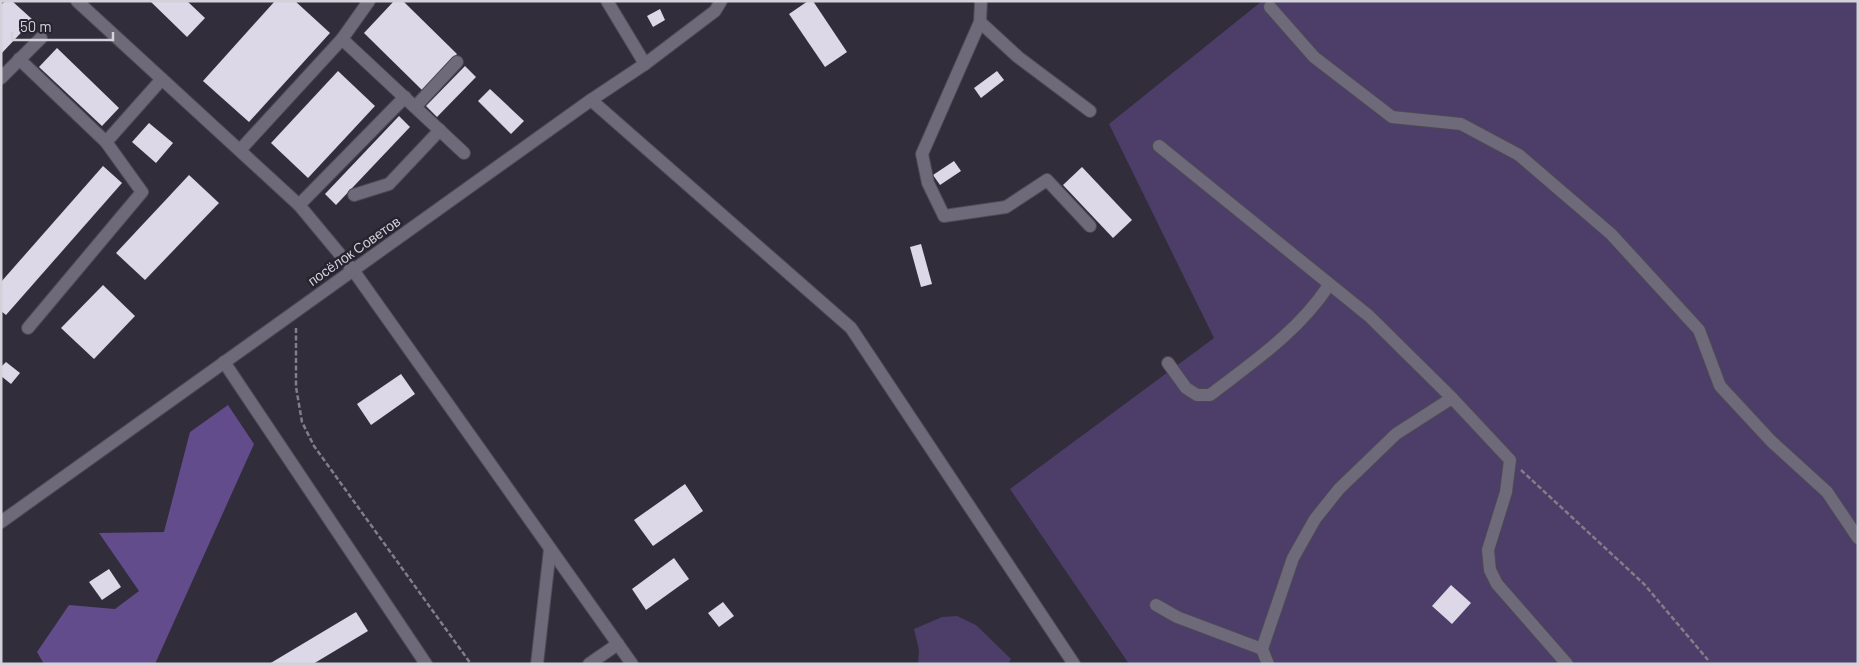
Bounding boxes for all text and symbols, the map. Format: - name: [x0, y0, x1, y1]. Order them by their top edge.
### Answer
- scale bar: [12, 10, 114, 42]
- text: 50 m: [20, 17, 52, 35]
- street label: посёлок Советов: [304, 212, 403, 289]

